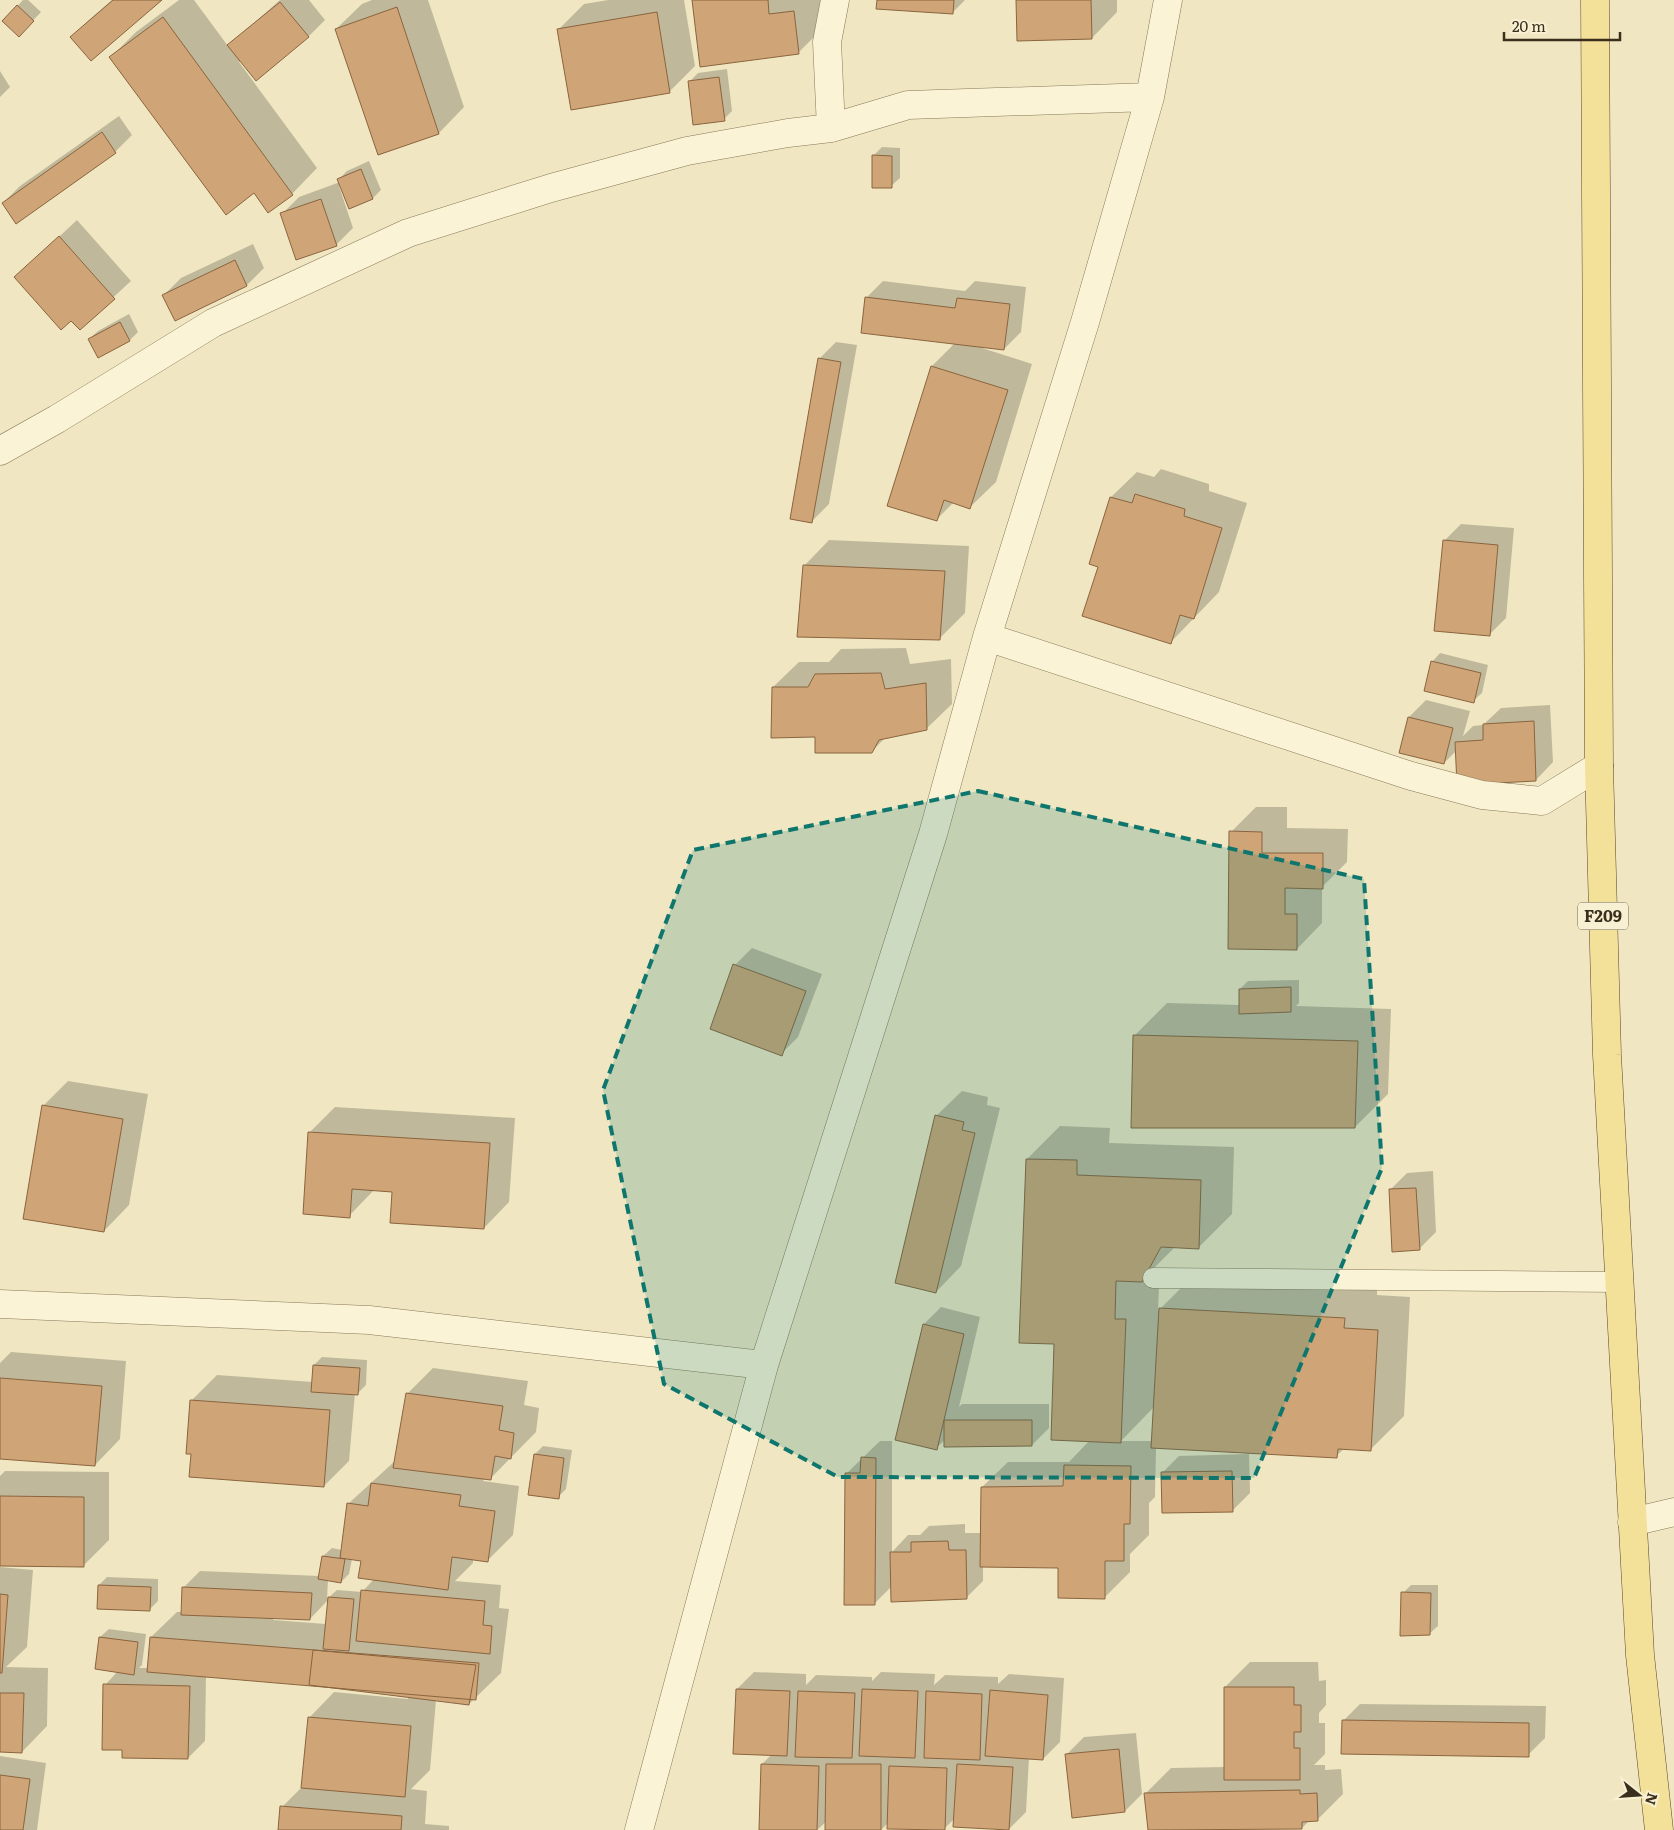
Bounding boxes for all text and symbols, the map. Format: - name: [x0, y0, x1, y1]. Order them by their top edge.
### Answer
- scale bar: [1504, 10, 1620, 42]
- text: 20 m: [1512, 14, 1546, 37]
- road number: F209: [1578, 902, 1628, 929]
- north arrow: [1614, 1770, 1664, 1820]
- text: N: [1641, 1791, 1664, 1808]

